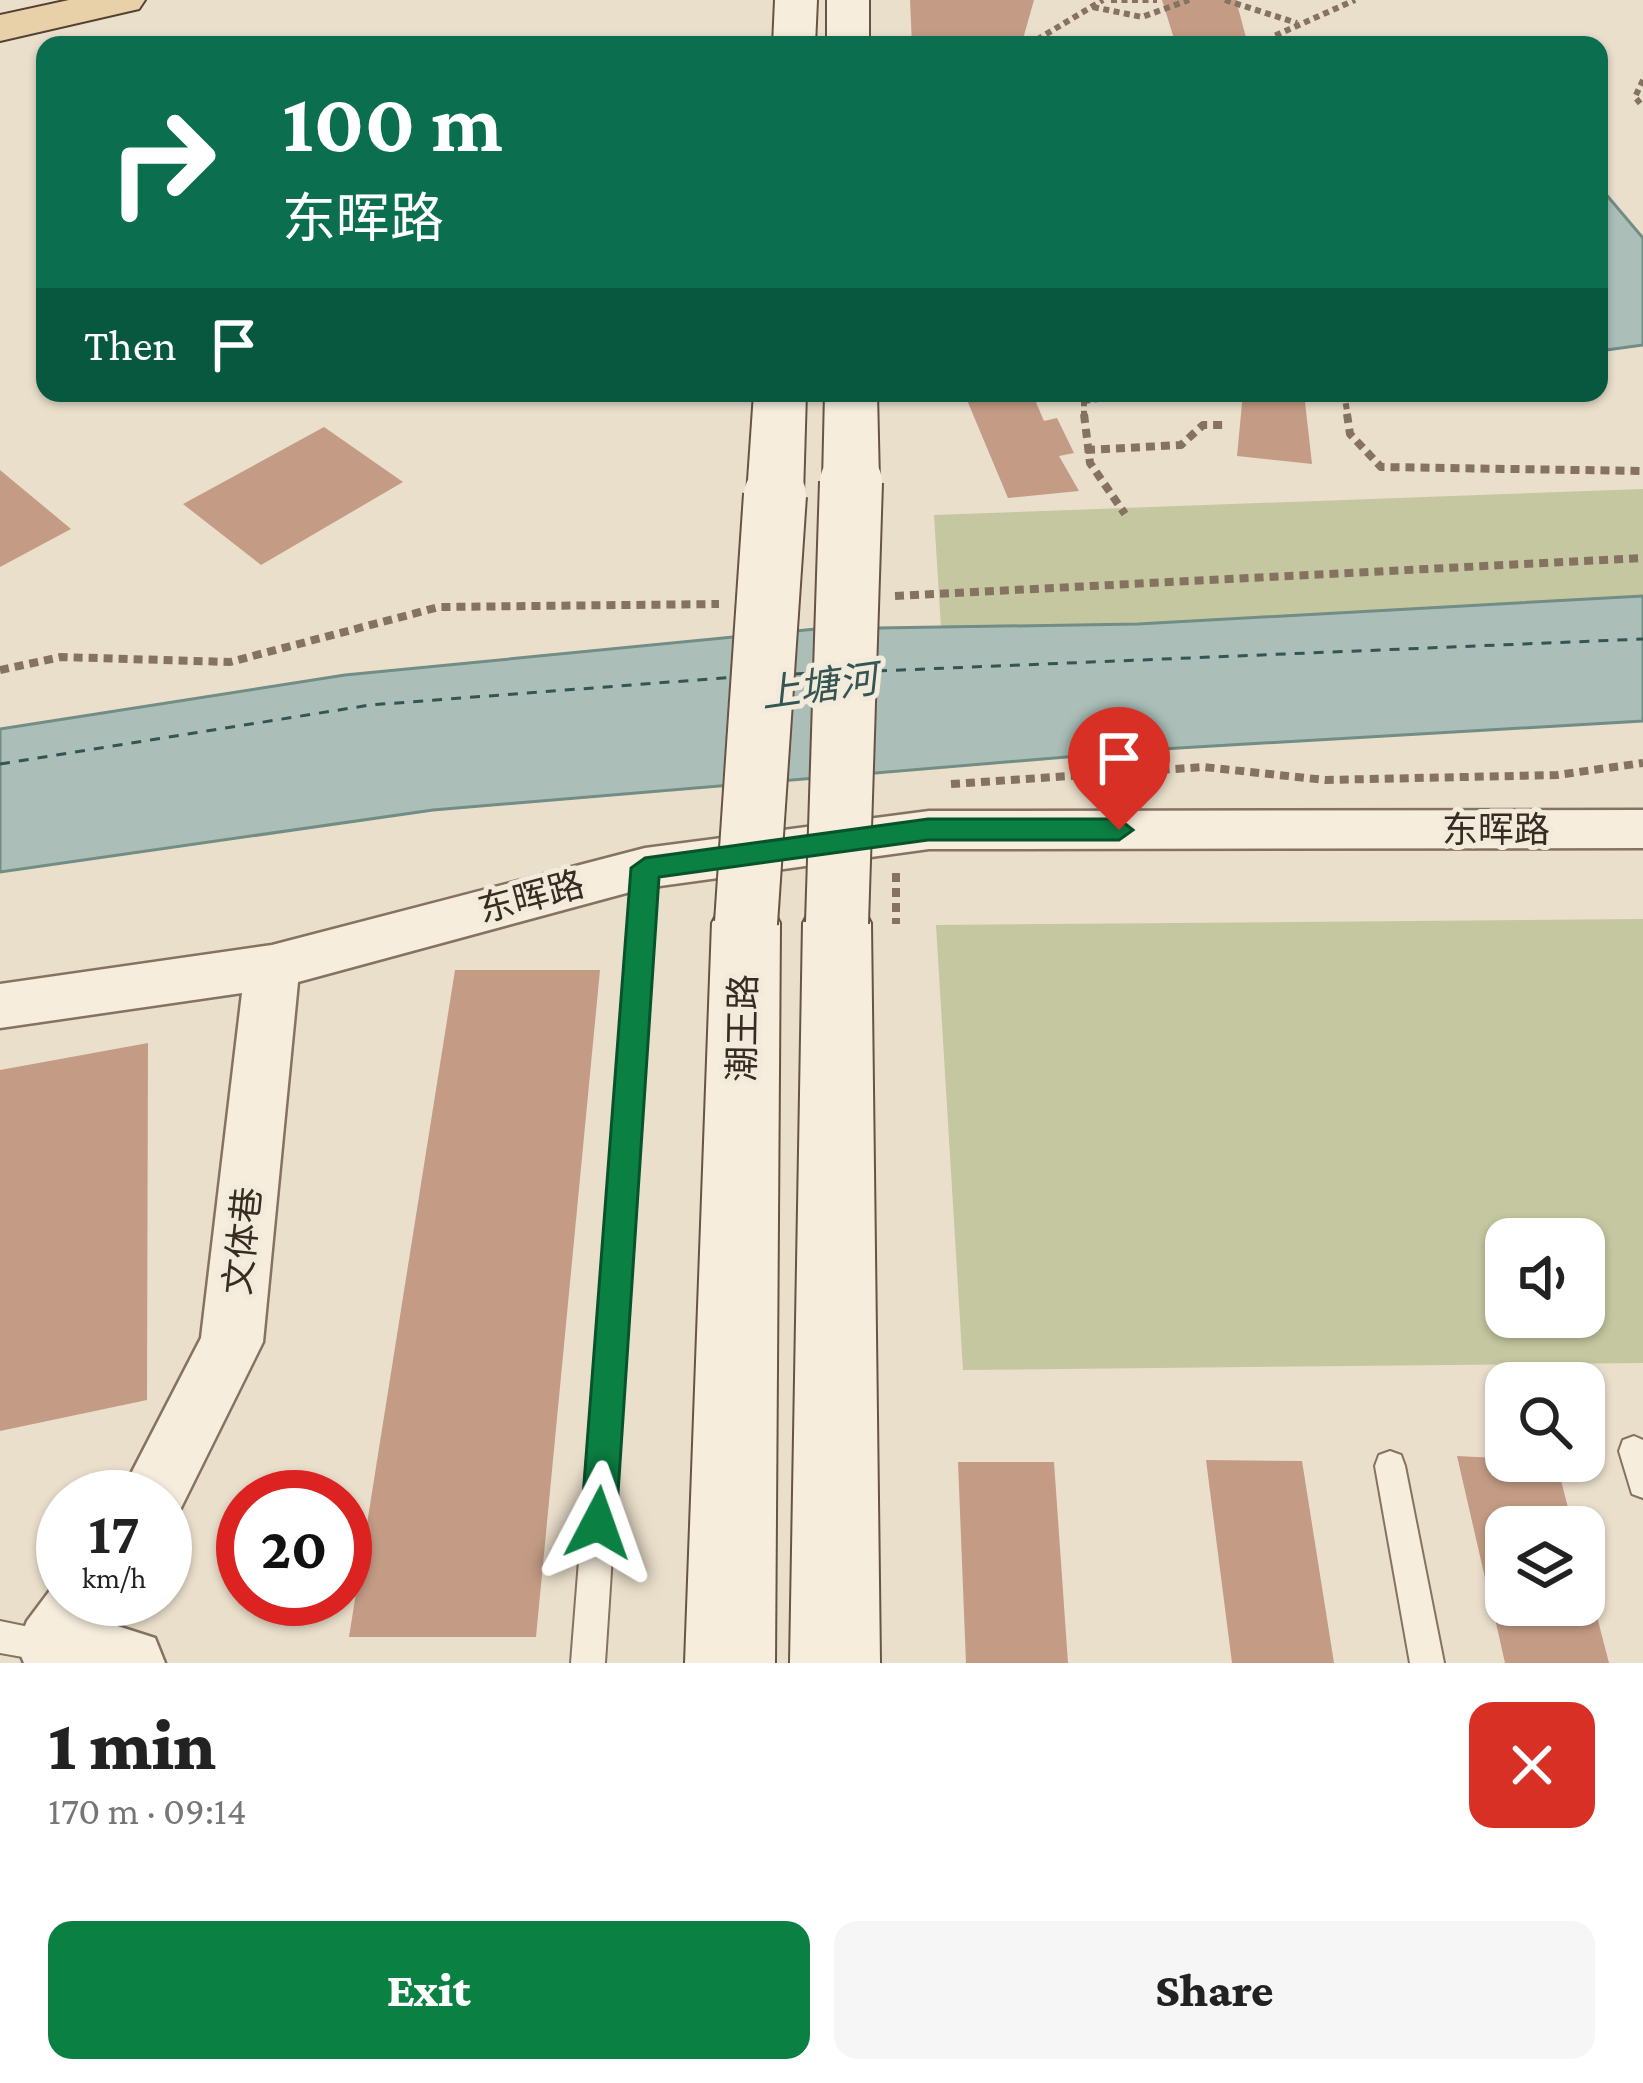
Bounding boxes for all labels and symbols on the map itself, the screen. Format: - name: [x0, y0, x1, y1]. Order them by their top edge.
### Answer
- water label: 上塘河: [758, 656, 887, 715]
- pin: [1068, 707, 1170, 830]
- street label: 东晖路: [1442, 810, 1550, 850]
- street label: 东晖路: [474, 864, 588, 930]
- street label: 潮王路: [722, 974, 764, 1082]
- street label: 文体巷: [217, 1185, 269, 1297]
- position arrow: [535, 1460, 661, 1586]
- speed limit sign: 20: [216, 1470, 372, 1626]

